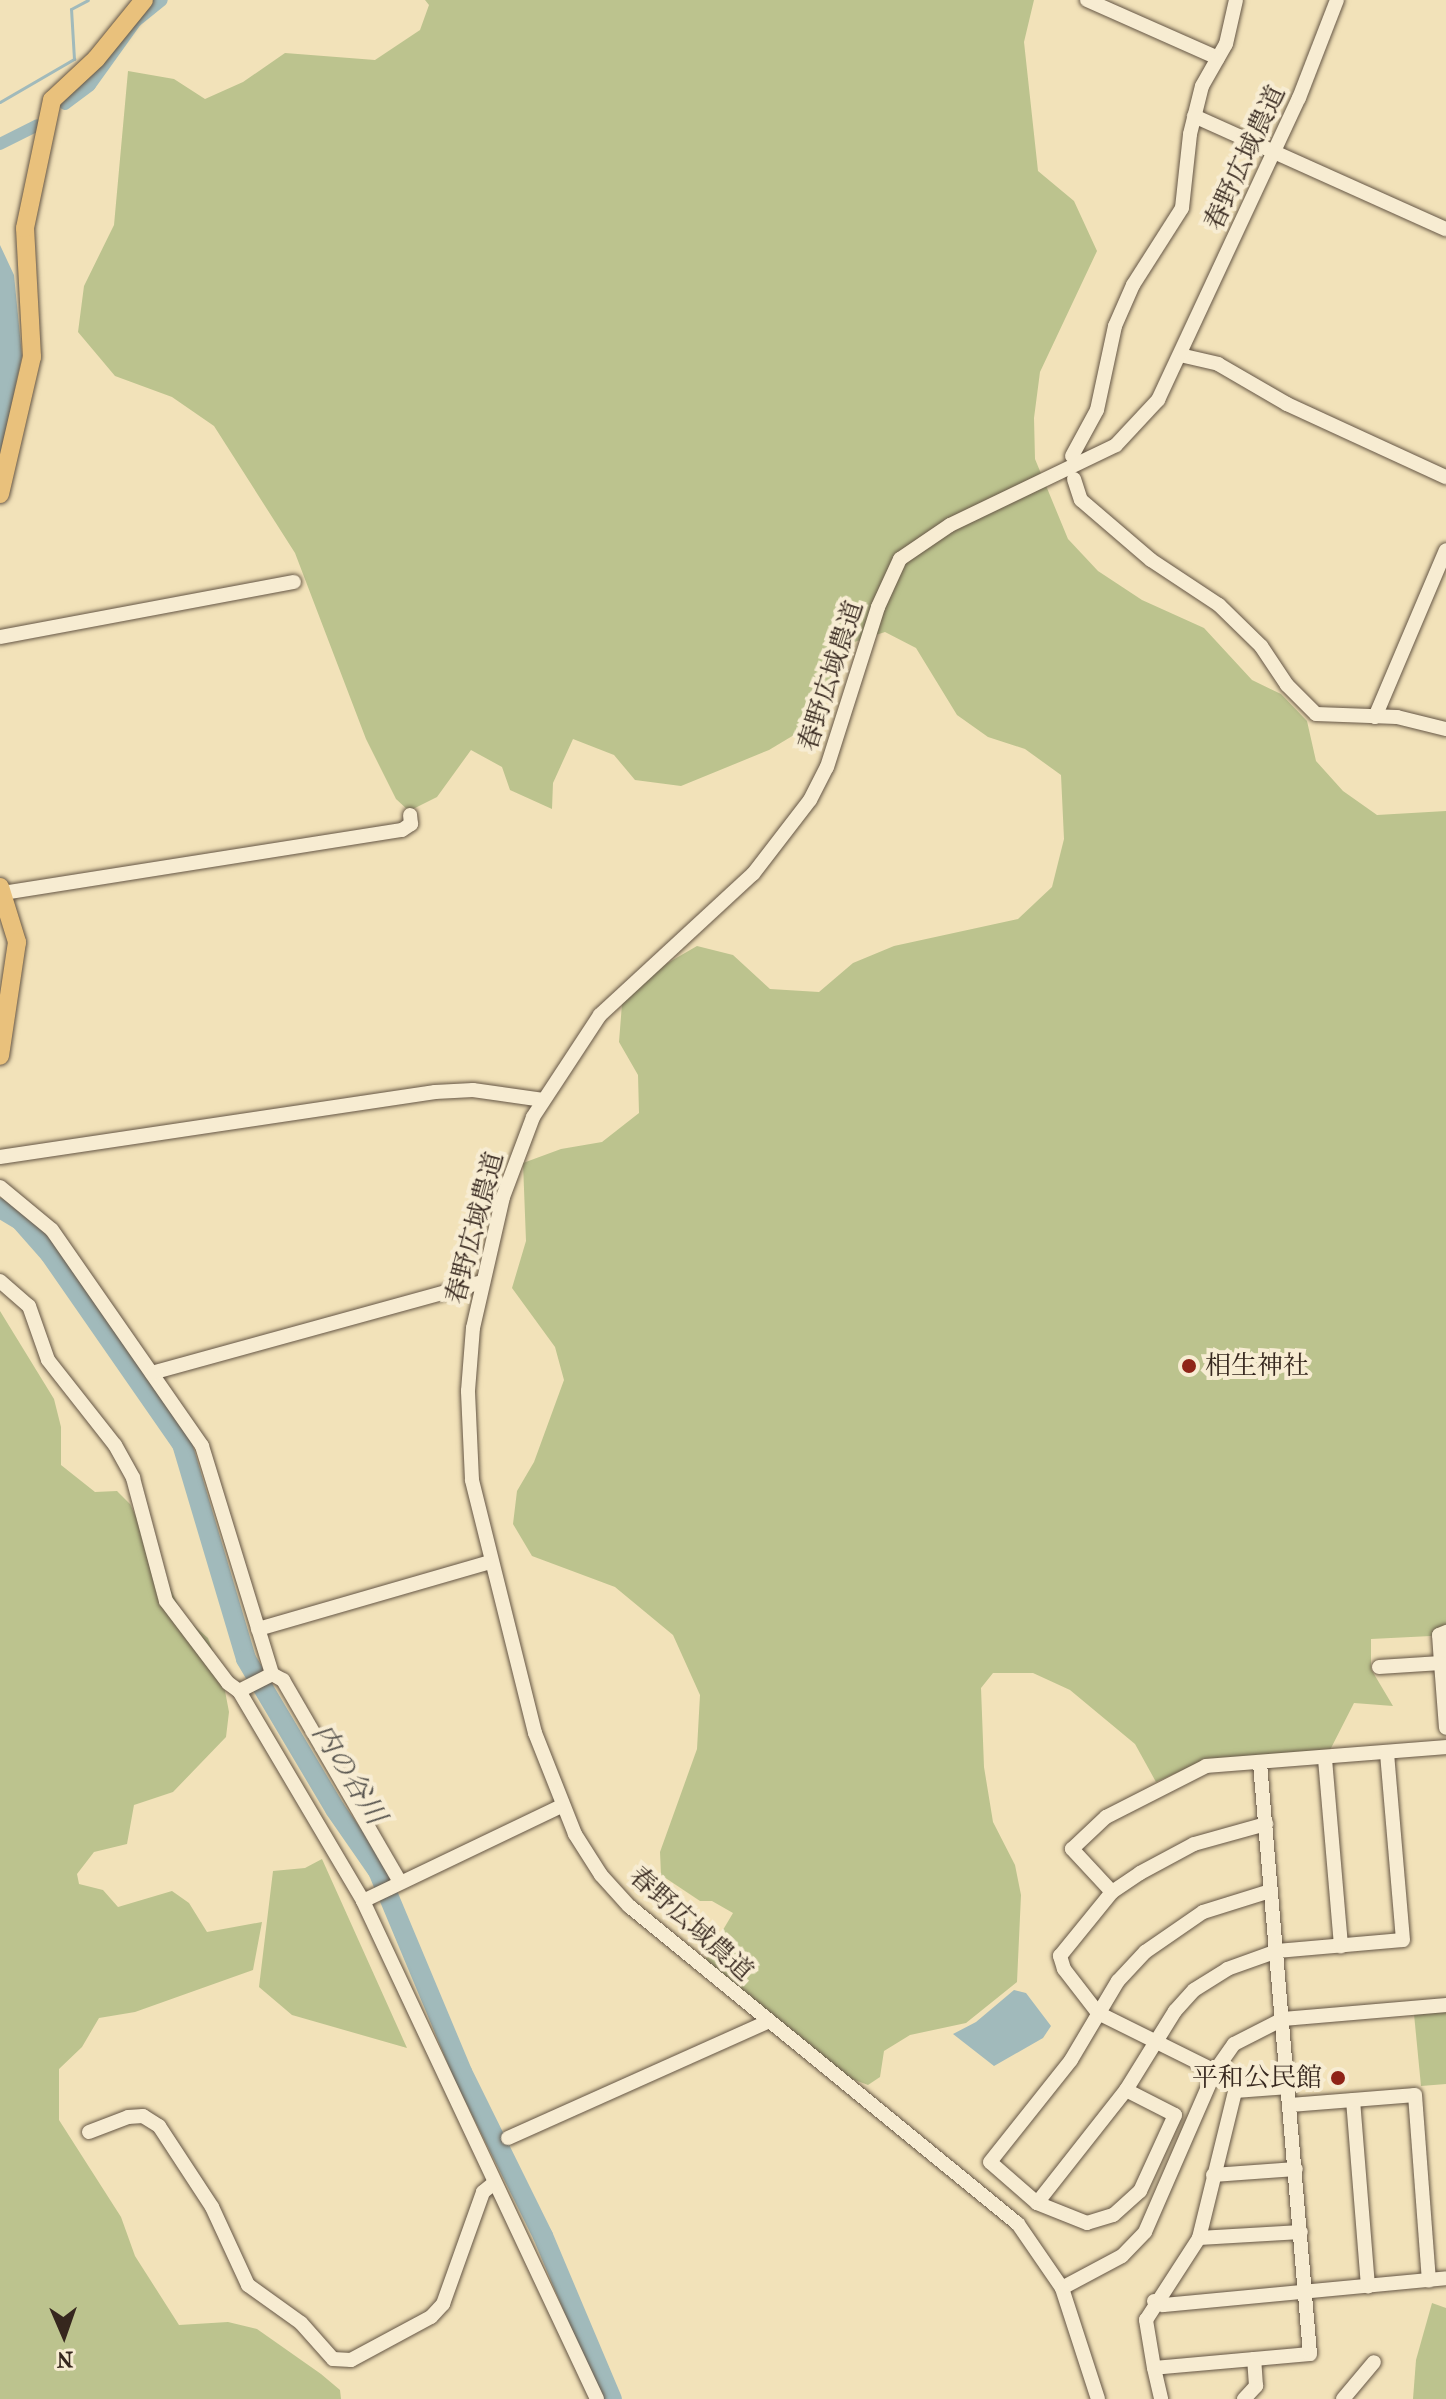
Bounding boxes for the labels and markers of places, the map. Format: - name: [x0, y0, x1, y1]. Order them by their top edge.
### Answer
- place label: 相生神社: [1205, 1350, 1309, 1382]
- marker: 相生神社: [1180, 1357, 1198, 1375]
- place label: 平和公民館: [1192, 2062, 1322, 2094]
- marker: 平和公民館: [1329, 2069, 1347, 2087]

